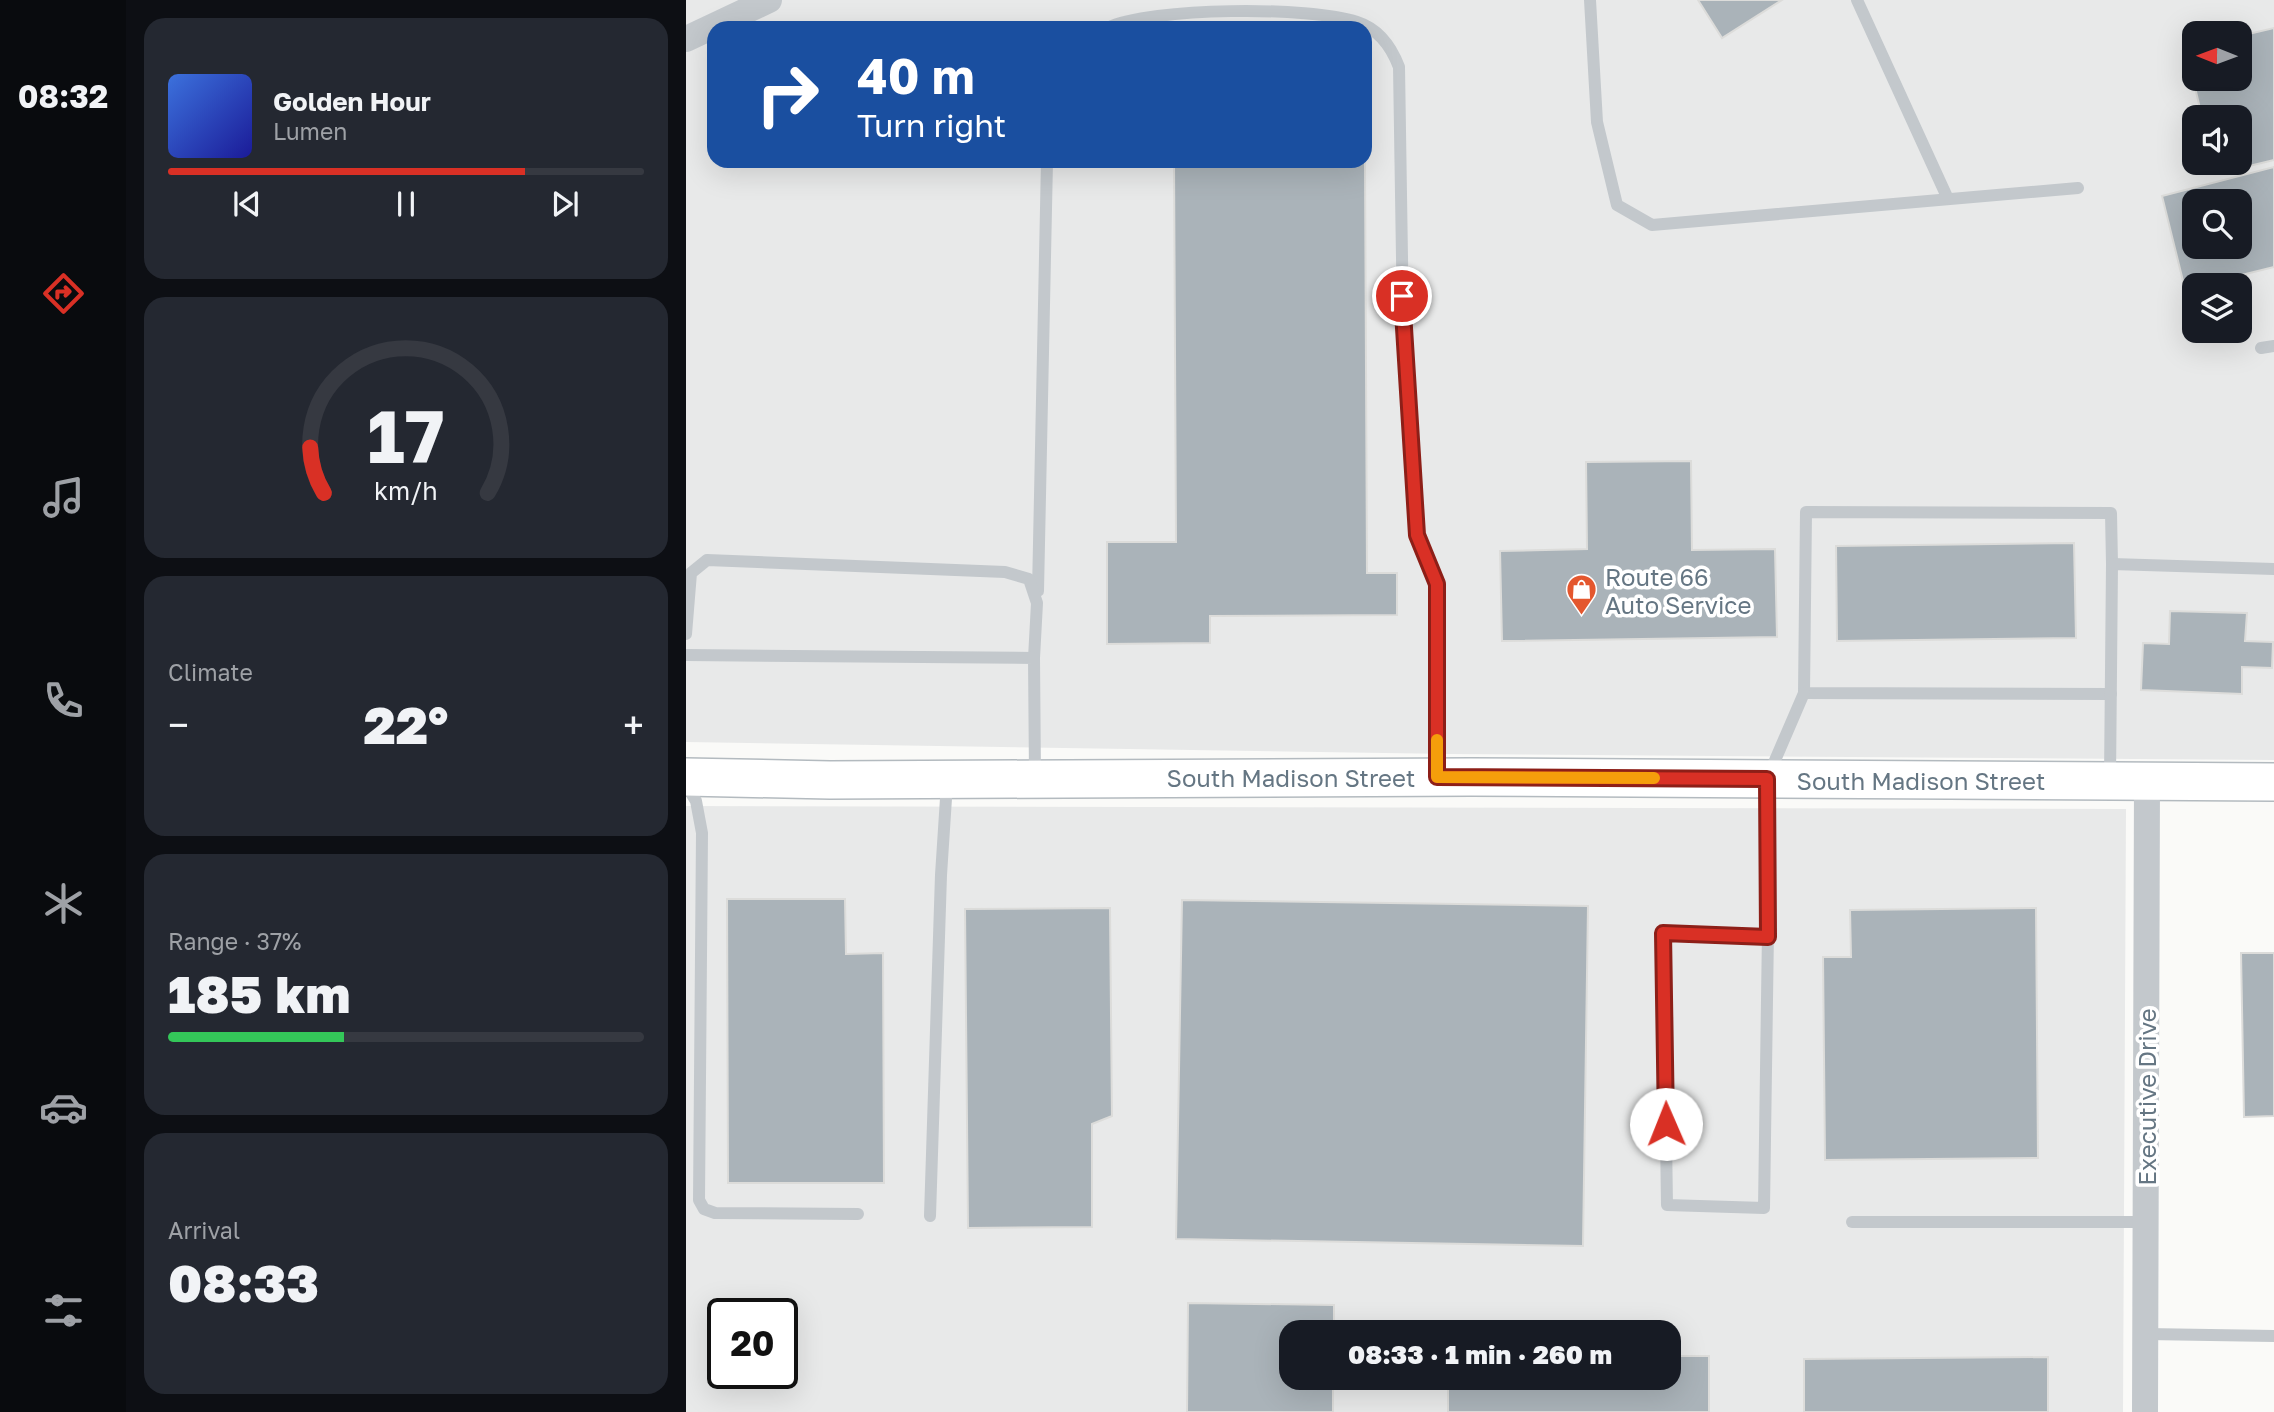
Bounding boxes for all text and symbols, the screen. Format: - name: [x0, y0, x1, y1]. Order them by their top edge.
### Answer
- north arrow: [2182, 21, 2252, 91]
- map controls: [2182, 21, 2252, 343]
- text: 40 m: [857, 46, 975, 105]
- icon: right: [742, 49, 833, 140]
- text: 08:32: [18, 77, 108, 115]
- text: Golden Hour: [273, 86, 431, 117]
- button: sound: [2182, 105, 2252, 175]
- text: Turn right: [857, 106, 1006, 144]
- text: Lumen: [273, 117, 347, 145]
- icon: previous: [228, 185, 266, 223]
- icon: pause: [387, 185, 425, 223]
- icon: next: [546, 185, 584, 223]
- button: search: [2182, 189, 2252, 259]
- pin: [1372, 266, 1432, 326]
- icon: directions: [39, 269, 88, 318]
- button: layers: [2182, 273, 2252, 343]
- icon: arrive: [1383, 277, 1421, 315]
- text: 17: [367, 393, 445, 480]
- icon: music: [39, 473, 88, 522]
- text: km/h: [374, 475, 438, 506]
- place label: Route 66 Auto Service: [1605, 562, 1751, 619]
- shop icon: Route 66 Auto Service: [1565, 573, 1599, 617]
- text: Climate: [168, 658, 253, 686]
- icon: phone: [39, 676, 88, 725]
- text: 22°: [364, 693, 448, 755]
- text: −: [168, 702, 189, 747]
- text: +: [623, 702, 644, 747]
- street label: South Madison Street: [1167, 763, 1415, 792]
- street label: South Madison Street: [1797, 766, 2045, 795]
- icon: climate: [39, 879, 88, 928]
- text: Range · 37%: [168, 927, 301, 955]
- text: 185 km: [168, 962, 351, 1024]
- street label: Executive Drive: [2132, 1008, 2161, 1186]
- icon: car: [39, 1083, 88, 1132]
- position arrow: [1629, 1087, 1703, 1161]
- text: Arrival: [168, 1216, 240, 1244]
- text: 08:33: [168, 1251, 319, 1313]
- icon: filters: [39, 1286, 88, 1335]
- speed limit sign: 20: [707, 1298, 798, 1389]
- text: 08:33 · 1 min · 260 m: [1348, 1339, 1612, 1370]

